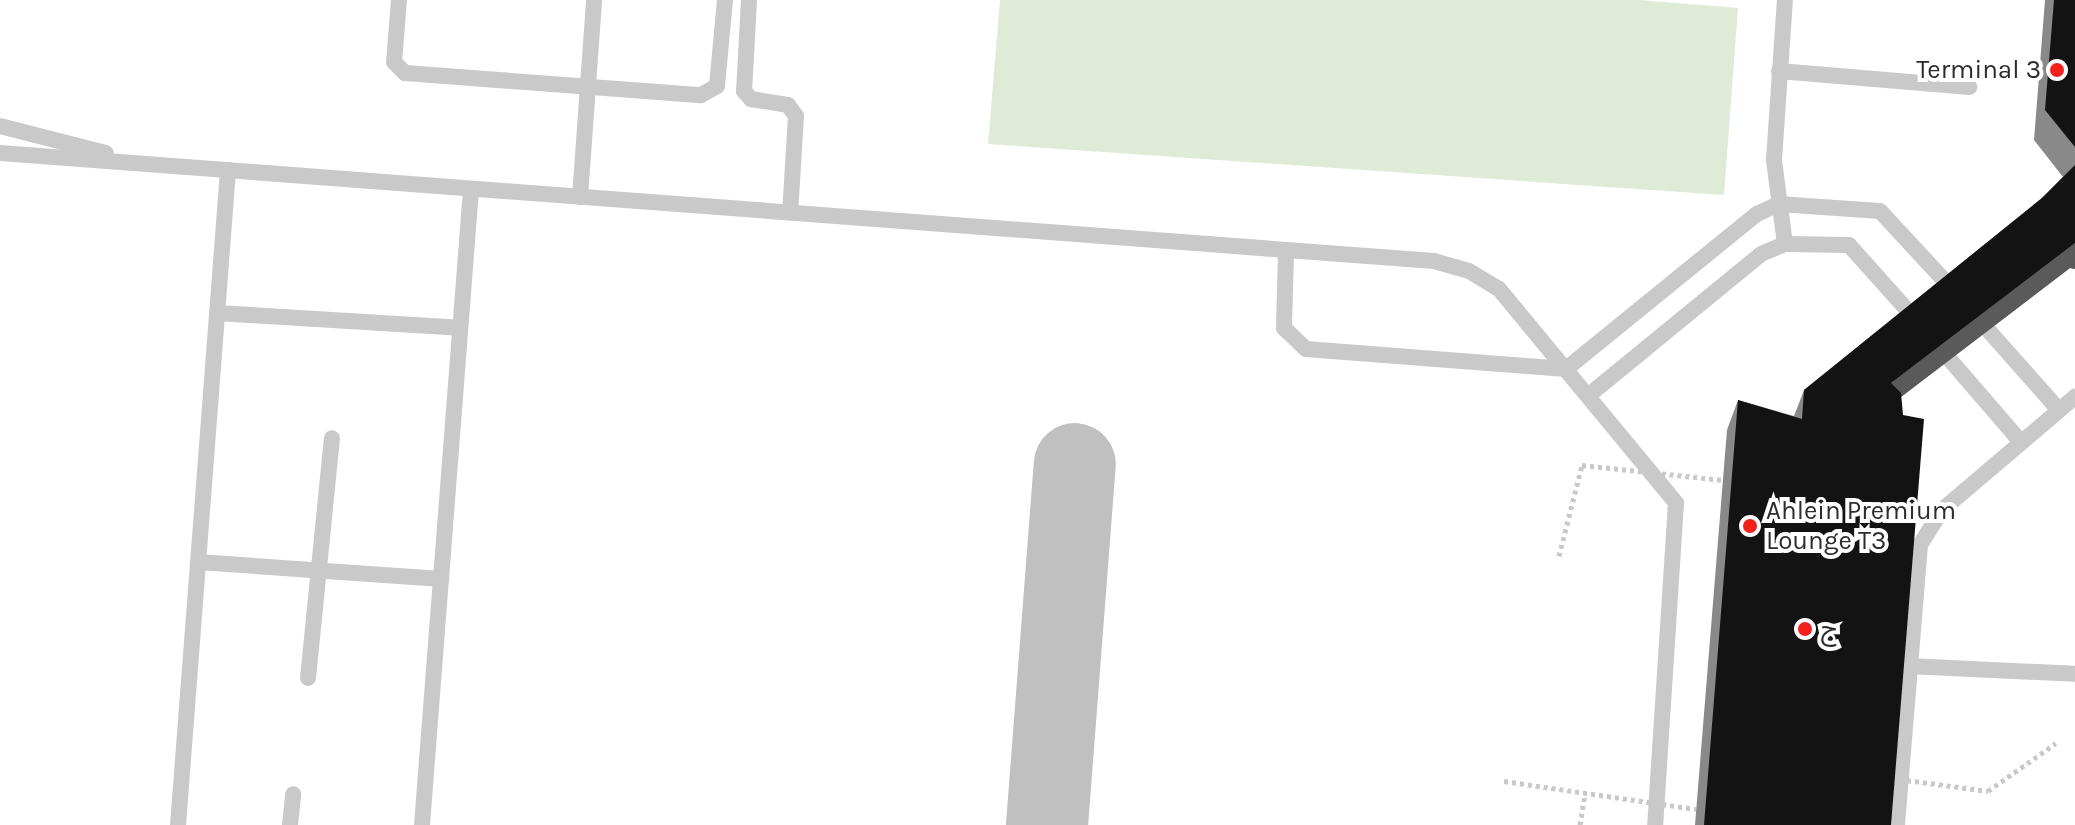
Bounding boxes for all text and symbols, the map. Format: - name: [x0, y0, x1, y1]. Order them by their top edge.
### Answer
- place label: Terminal 3: [1916, 54, 2041, 86]
- marker: Terminal 3: [2048, 61, 2066, 79]
- place label: Ahlein Premium Lounge T3: [1766, 495, 1956, 556]
- marker: Ahlein Premium Lounge T3: [1741, 517, 1759, 535]
- place label: ج: [1821, 613, 1838, 645]
- marker: ج: [1796, 620, 1814, 638]

